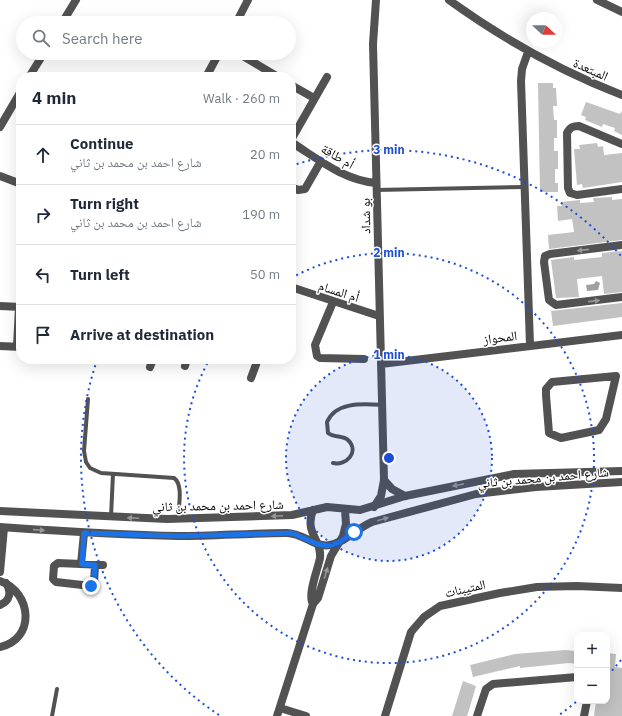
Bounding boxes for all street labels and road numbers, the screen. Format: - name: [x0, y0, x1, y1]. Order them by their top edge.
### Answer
- street label: المبتعدة: [571, 54, 611, 85]
- street label: أم طاقة: [318, 140, 357, 173]
- street label: بو شداد: [357, 198, 374, 234]
- street label: أم المسام: [316, 277, 361, 306]
- street label: المحواز: [481, 327, 518, 348]
- street label: شارع احمد بن محمد بن ثاني: [477, 463, 610, 494]
- street label: شارع احمد بن محمد بن ثاني: [152, 496, 284, 517]
- street label: المتيبنات: [443, 576, 487, 601]

